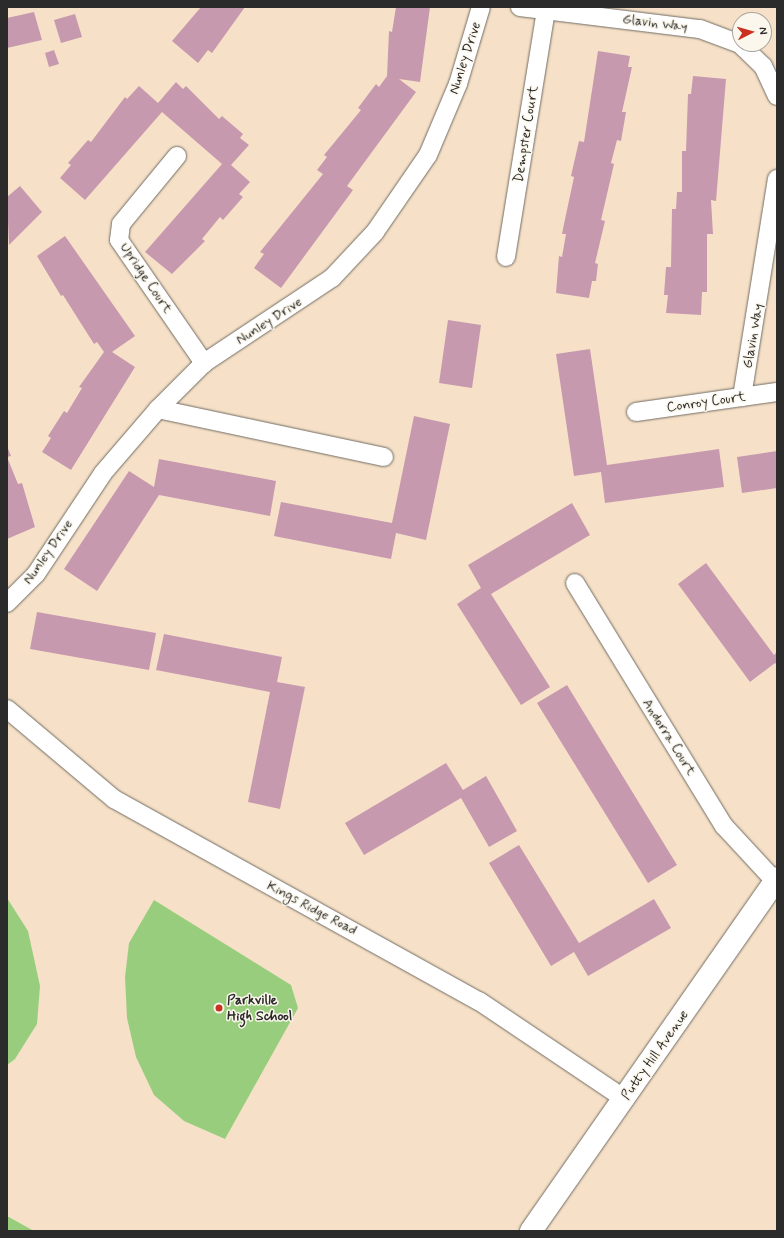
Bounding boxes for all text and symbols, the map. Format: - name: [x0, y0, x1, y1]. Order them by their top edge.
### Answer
- street label: Glavin Way: [621, 11, 689, 35]
- north arrow: [732, 12, 772, 52]
- street label: Nunley Drive: [445, 20, 485, 96]
- text: N: [756, 26, 770, 35]
- street label: Dempster Court: [510, 86, 542, 182]
- street label: Upridge Court: [116, 240, 176, 316]
- street label: Nunley Drive: [233, 294, 305, 348]
- street label: Glavin Way: [739, 302, 767, 370]
- street label: Conroy Court: [666, 388, 746, 416]
- street label: Nunley Drive: [20, 517, 76, 587]
- street label: Andorra Court: [639, 696, 699, 778]
- street label: Kings Ridge Road: [263, 877, 361, 939]
- place label: Parkville High School: [227, 992, 292, 1024]
- marker: Parkville High School: [214, 1003, 224, 1013]
- street label: Putty Hill Avenue: [618, 1007, 692, 1103]

